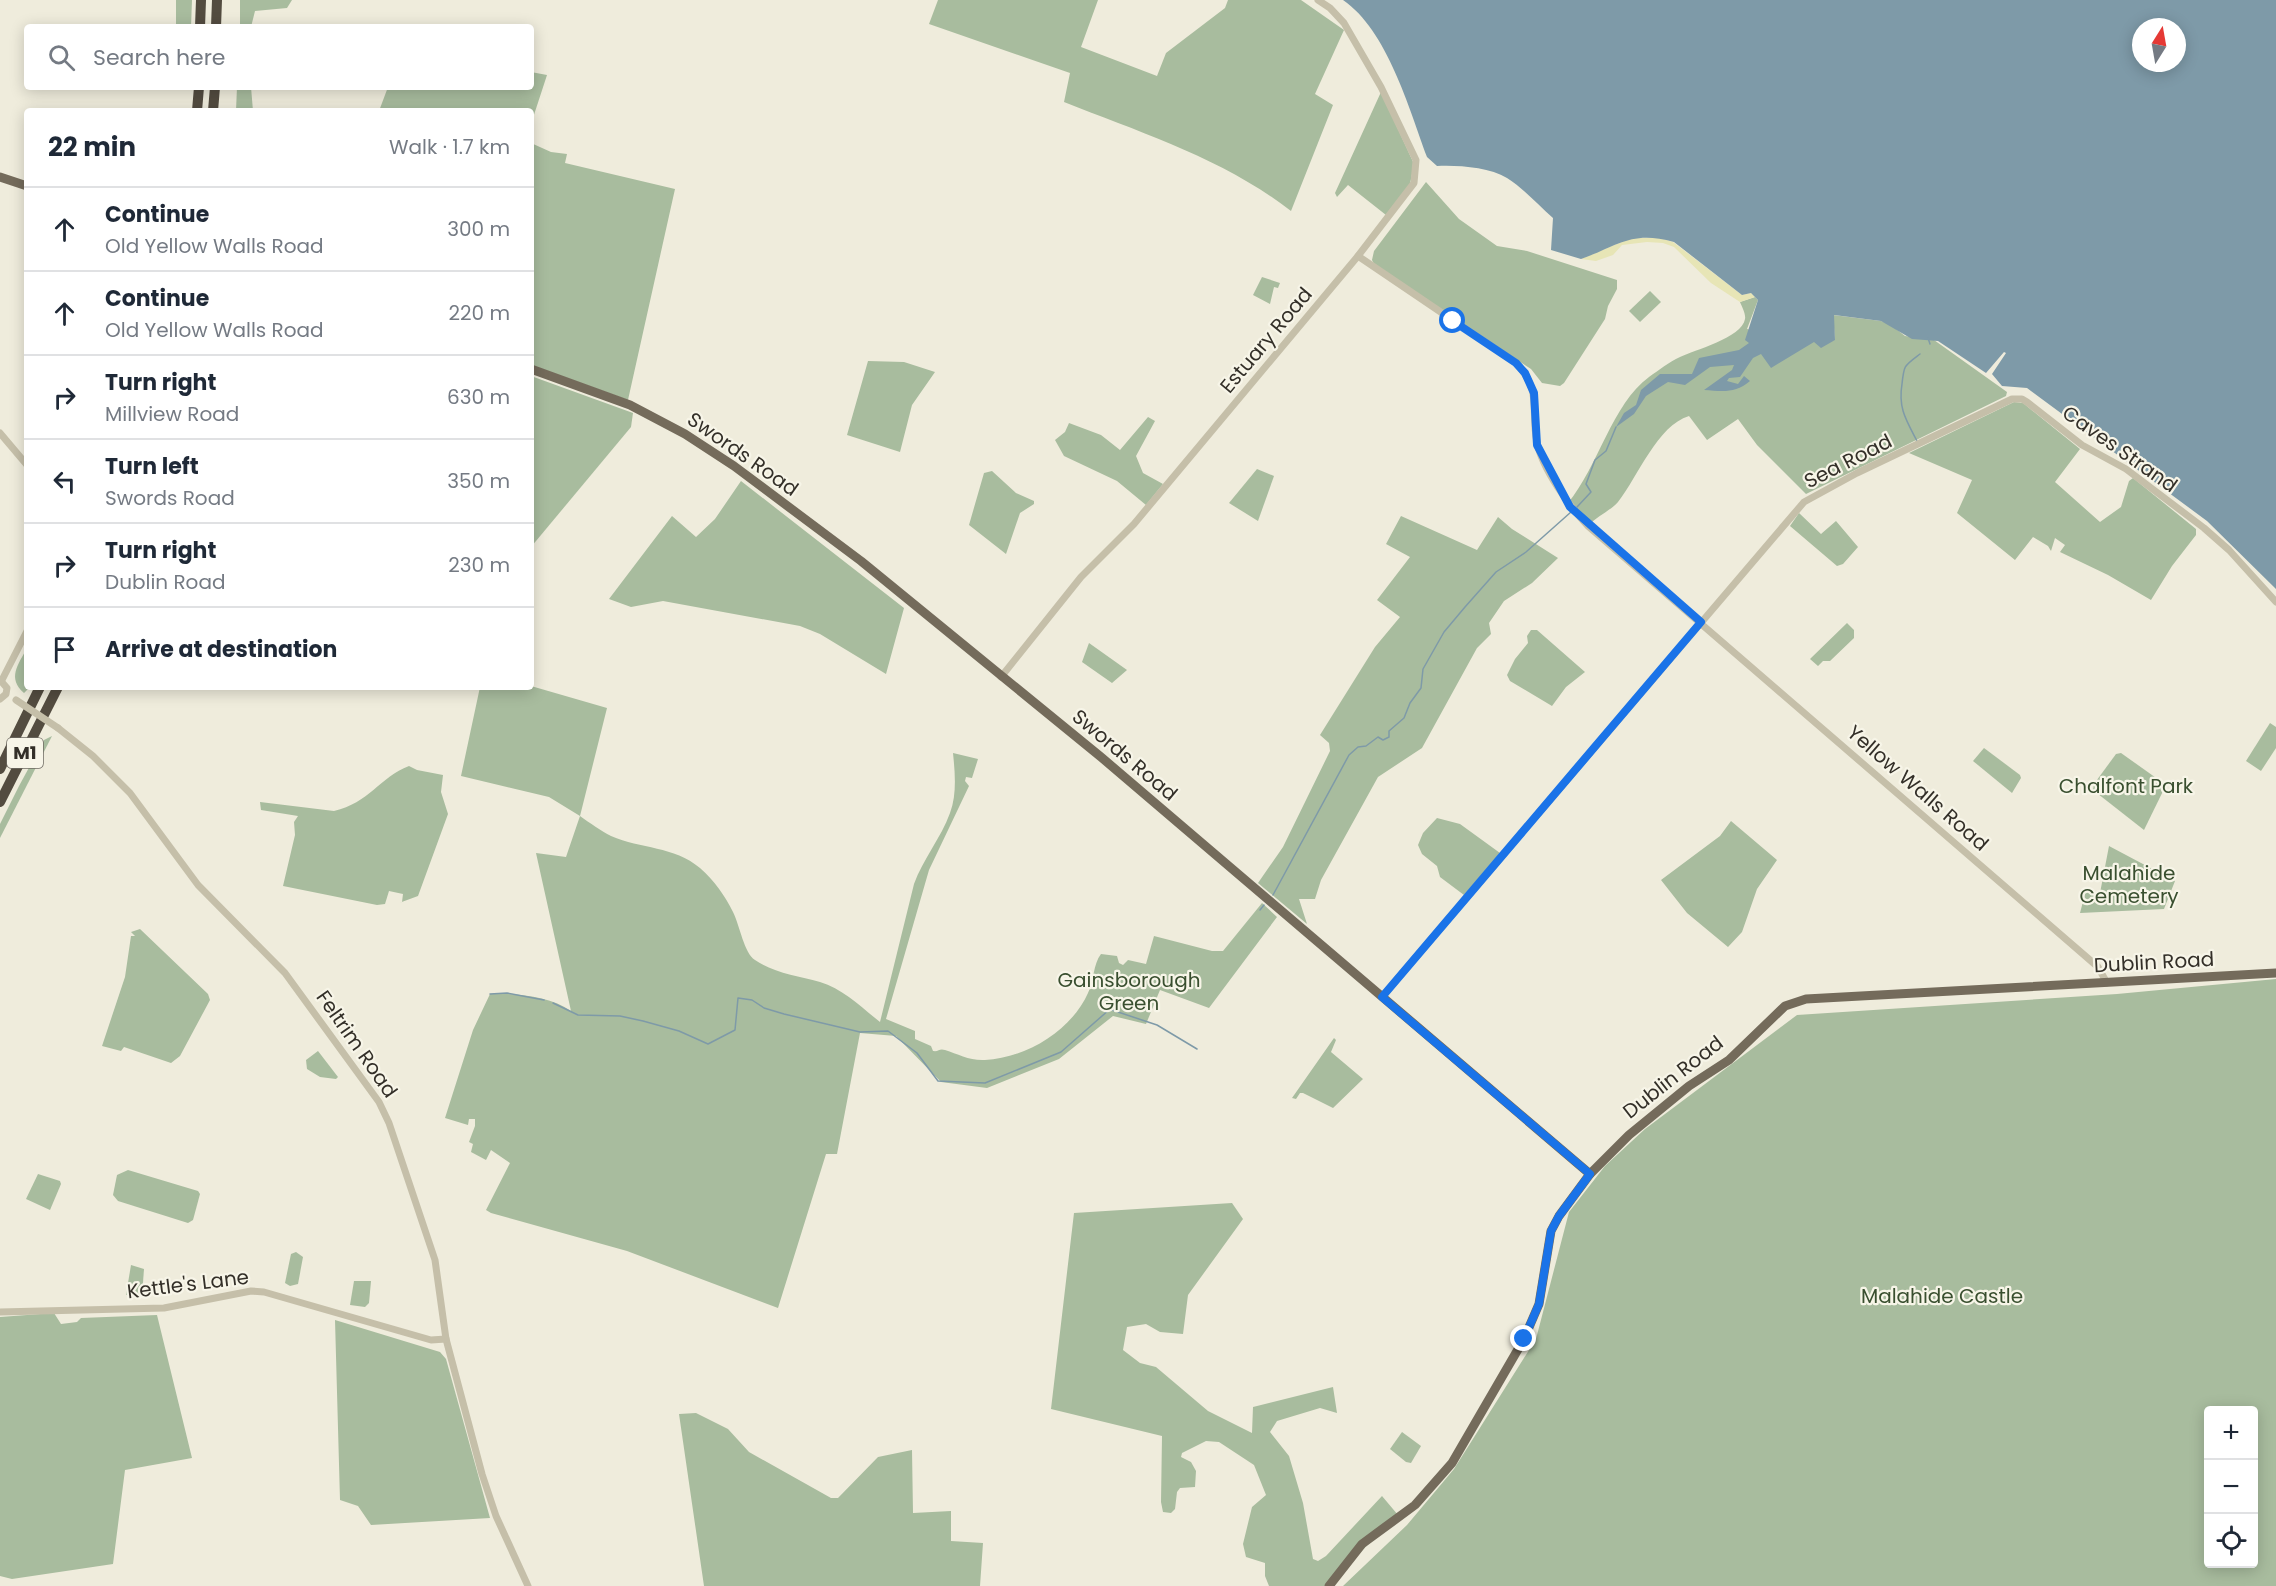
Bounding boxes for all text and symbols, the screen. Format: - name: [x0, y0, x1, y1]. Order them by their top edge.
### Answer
- north arrow: [2132, 18, 2186, 72]
- search box: [24, 24, 534, 90]
- icon: search: [45, 41, 78, 74]
- text: Search here: [93, 42, 226, 73]
- text: 22 min: [48, 129, 136, 165]
- text: Walk · 1.7 km: [389, 133, 510, 161]
- text: Continue: [105, 199, 209, 230]
- icon: ahead: [48, 213, 81, 246]
- text: 300 m: [447, 215, 510, 243]
- text: Old Yellow Walls Road: [105, 232, 324, 260]
- street label: Estuary Road: [1213, 281, 1319, 399]
- text: Continue: [105, 283, 209, 314]
- icon: ahead: [48, 297, 81, 330]
- text: 220 m: [449, 299, 510, 327]
- route start: [1439, 307, 1465, 333]
- text: Old Yellow Walls Road: [105, 316, 324, 344]
- text: Turn right: [105, 367, 216, 398]
- icon: right: [48, 381, 81, 414]
- text: 630 m: [447, 383, 510, 411]
- street label: Caves Strand: [2057, 399, 2183, 499]
- text: Millview Road: [105, 400, 239, 428]
- street label: Swords Road: [682, 405, 804, 503]
- street label: Sea Road: [1799, 427, 1897, 495]
- text: Turn left: [105, 451, 199, 482]
- icon: left: [48, 465, 81, 498]
- text: 350 m: [447, 467, 510, 495]
- text: Swords Road: [105, 484, 235, 512]
- text: Turn right: [105, 535, 216, 566]
- icon: right: [48, 549, 81, 582]
- text: 230 m: [448, 551, 510, 579]
- text: Dublin Road: [105, 568, 225, 596]
- icon: arrive: [48, 633, 81, 666]
- text: Arrive at destination: [105, 634, 337, 665]
- street label: Swords Road: [1066, 703, 1184, 807]
- street label: Yellow Walls Road: [1841, 719, 1995, 857]
- road number: M1: [7, 738, 43, 768]
- park label: Chalfont Park: [2059, 772, 2194, 800]
- park label: Malahide Cemetery: [2079, 859, 2179, 910]
- street label: Dublin Road: [2093, 945, 2215, 979]
- park label: Gainsborough Green: [1058, 966, 1200, 1017]
- street label: Feltrim Road: [310, 985, 404, 1103]
- street label: Dublin Road: [1617, 1029, 1729, 1125]
- street label: Kettle's Lane: [125, 1263, 251, 1305]
- park label: Malahide Castle: [1861, 1282, 2023, 1310]
- route end: [1510, 1325, 1536, 1351]
- map controls: [2204, 1406, 2258, 1568]
- button: +: [2204, 1406, 2258, 1460]
- button: −: [2204, 1460, 2258, 1514]
- button: locate: [2204, 1514, 2258, 1568]

